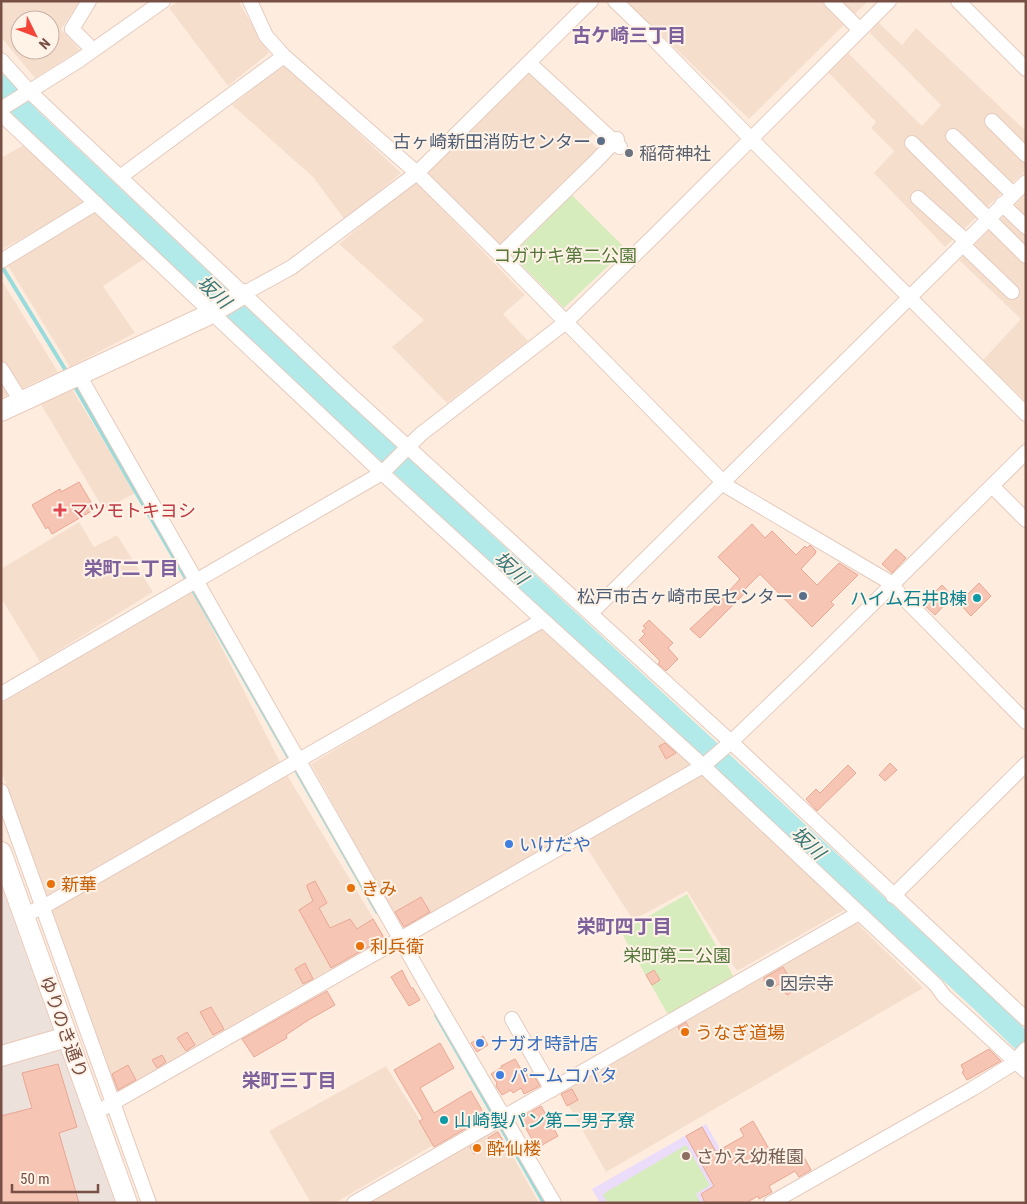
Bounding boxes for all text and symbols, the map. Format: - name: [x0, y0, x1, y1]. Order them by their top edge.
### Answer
- north arrow: [10, 10, 60, 60]
- district label: 古ケ崎三丁目: [572, 24, 686, 47]
- text: N: [36, 35, 53, 52]
- place label: 古ヶ崎新田消防センター: [393, 131, 591, 152]
- marker: 古ヶ崎新田消防センター: [595, 135, 607, 147]
- place label: 稲荷神社: [639, 143, 711, 164]
- marker: 稲荷神社: [623, 147, 635, 159]
- park label: コガサキ第二公園: [493, 245, 637, 266]
- water label: 坂川: [192, 271, 237, 315]
- place label: マツモトキヨシ: [70, 500, 196, 521]
- marker: マツモトキヨシ: [54, 504, 66, 516]
- water label: 坂川: [489, 547, 534, 591]
- district label: 栄町二丁目: [83, 557, 179, 580]
- place label: 松戸市古ヶ崎市民センター: [577, 586, 793, 607]
- place label: ハイム石井B棟: [850, 588, 967, 609]
- marker: 松戸市古ヶ崎市民センター: [797, 590, 809, 602]
- marker: ハイム石井B棟: [971, 592, 983, 604]
- water label: 坂川: [786, 822, 831, 866]
- place label: いけだや: [519, 834, 591, 855]
- marker: いけだや: [503, 838, 515, 850]
- place label: 新華: [61, 874, 97, 895]
- marker: 新華: [45, 878, 57, 890]
- place label: きみ: [361, 878, 397, 899]
- marker: きみ: [345, 882, 357, 894]
- district label: 栄町四丁目: [576, 915, 672, 938]
- place label: 利兵衛: [370, 936, 424, 957]
- marker: 利兵衛: [354, 940, 366, 952]
- park label: 栄町第二公園: [623, 945, 731, 966]
- street label: ゆりのき通り: [36, 973, 92, 1081]
- place label: 因宗寺: [780, 973, 834, 994]
- marker: 因宗寺: [764, 977, 776, 989]
- place label: うなぎ道場: [695, 1022, 785, 1043]
- marker: うなぎ道場: [679, 1026, 691, 1038]
- place label: ナガオ時計店: [490, 1033, 598, 1054]
- marker: ナガオ時計店: [474, 1037, 486, 1049]
- place label: パームコバタ: [510, 1065, 617, 1086]
- district label: 栄町三丁目: [241, 1069, 337, 1092]
- marker: パームコバタ: [494, 1069, 506, 1081]
- place label: 山崎製パン第二男子寮: [454, 1110, 635, 1131]
- marker: 山崎製パン第二男子寮: [438, 1114, 450, 1126]
- place label: 酔仙楼: [487, 1138, 541, 1159]
- marker: 酔仙楼: [471, 1142, 483, 1154]
- place label: さかえ幼稚園: [696, 1146, 804, 1167]
- marker: さかえ幼稚園: [680, 1150, 692, 1162]
- scale bar: [12, 1162, 99, 1194]
- text: 50 m: [20, 1170, 50, 1188]

